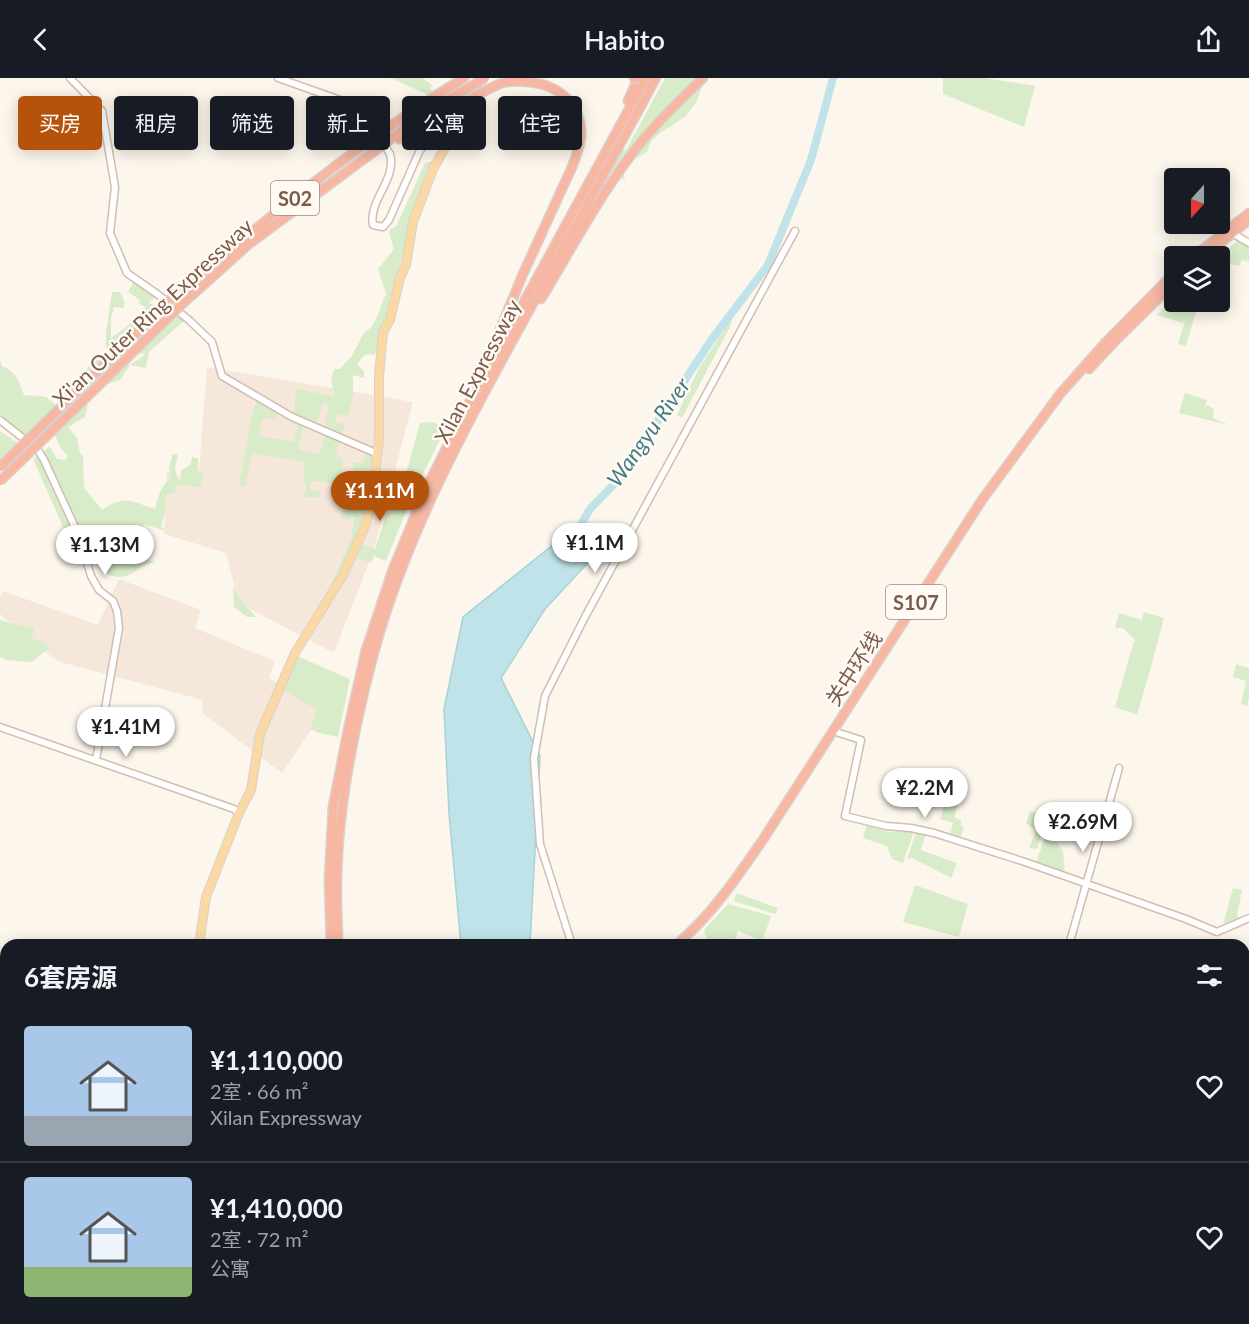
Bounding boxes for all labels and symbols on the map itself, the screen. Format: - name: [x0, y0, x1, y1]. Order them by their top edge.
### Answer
- north arrow: [1164, 168, 1230, 234]
- road number: S02: [271, 181, 319, 215]
- street label: Xi'an Outer Ring Expressway: [47, 213, 257, 411]
- street label: Xilan Expressway: [429, 295, 526, 447]
- water label: Wangyu River: [601, 372, 696, 492]
- pin: ¥1.11M: [331, 471, 429, 522]
- pin: ¥1.1M: [553, 523, 637, 574]
- pin: ¥1.13M: [56, 525, 154, 576]
- road number: S107: [886, 585, 946, 619]
- street label: 关中环线: [820, 626, 886, 710]
- pin: ¥1.41M: [77, 707, 175, 758]
- pin: ¥2.2M: [883, 768, 967, 819]
- pin: ¥2.69M: [1034, 802, 1132, 853]

